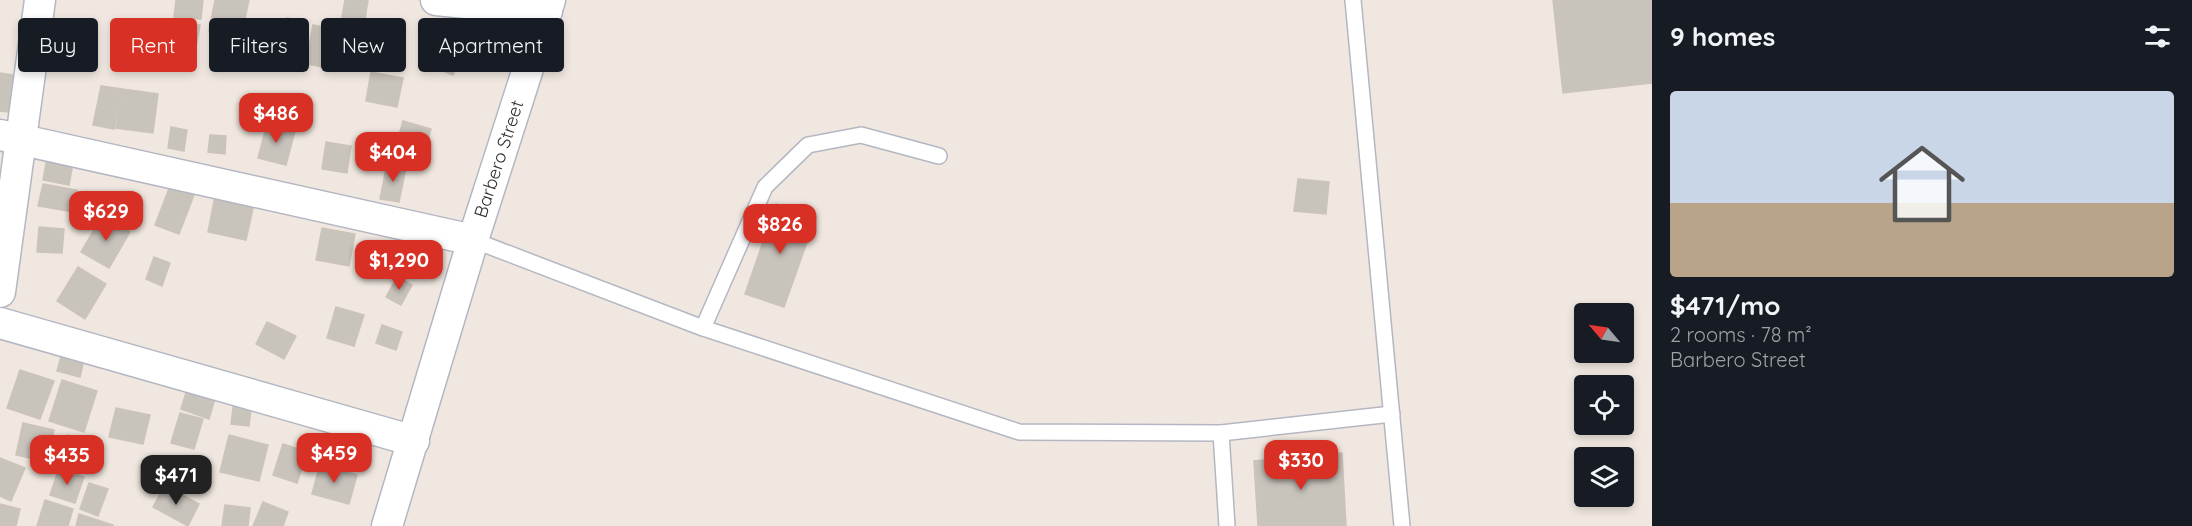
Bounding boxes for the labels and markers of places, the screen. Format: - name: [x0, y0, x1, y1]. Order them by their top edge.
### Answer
- pin: $486: [240, 93, 312, 144]
- pin: $404: [357, 132, 429, 183]
- pin: $629: [70, 191, 142, 242]
- pin: $826: [744, 204, 816, 255]
- pin: $1,290: [350, 240, 448, 291]
- pin: $459: [298, 433, 370, 484]
- pin: $435: [31, 435, 103, 486]
- pin: $330: [1265, 440, 1337, 491]
- pin: $471: [140, 455, 212, 506]

